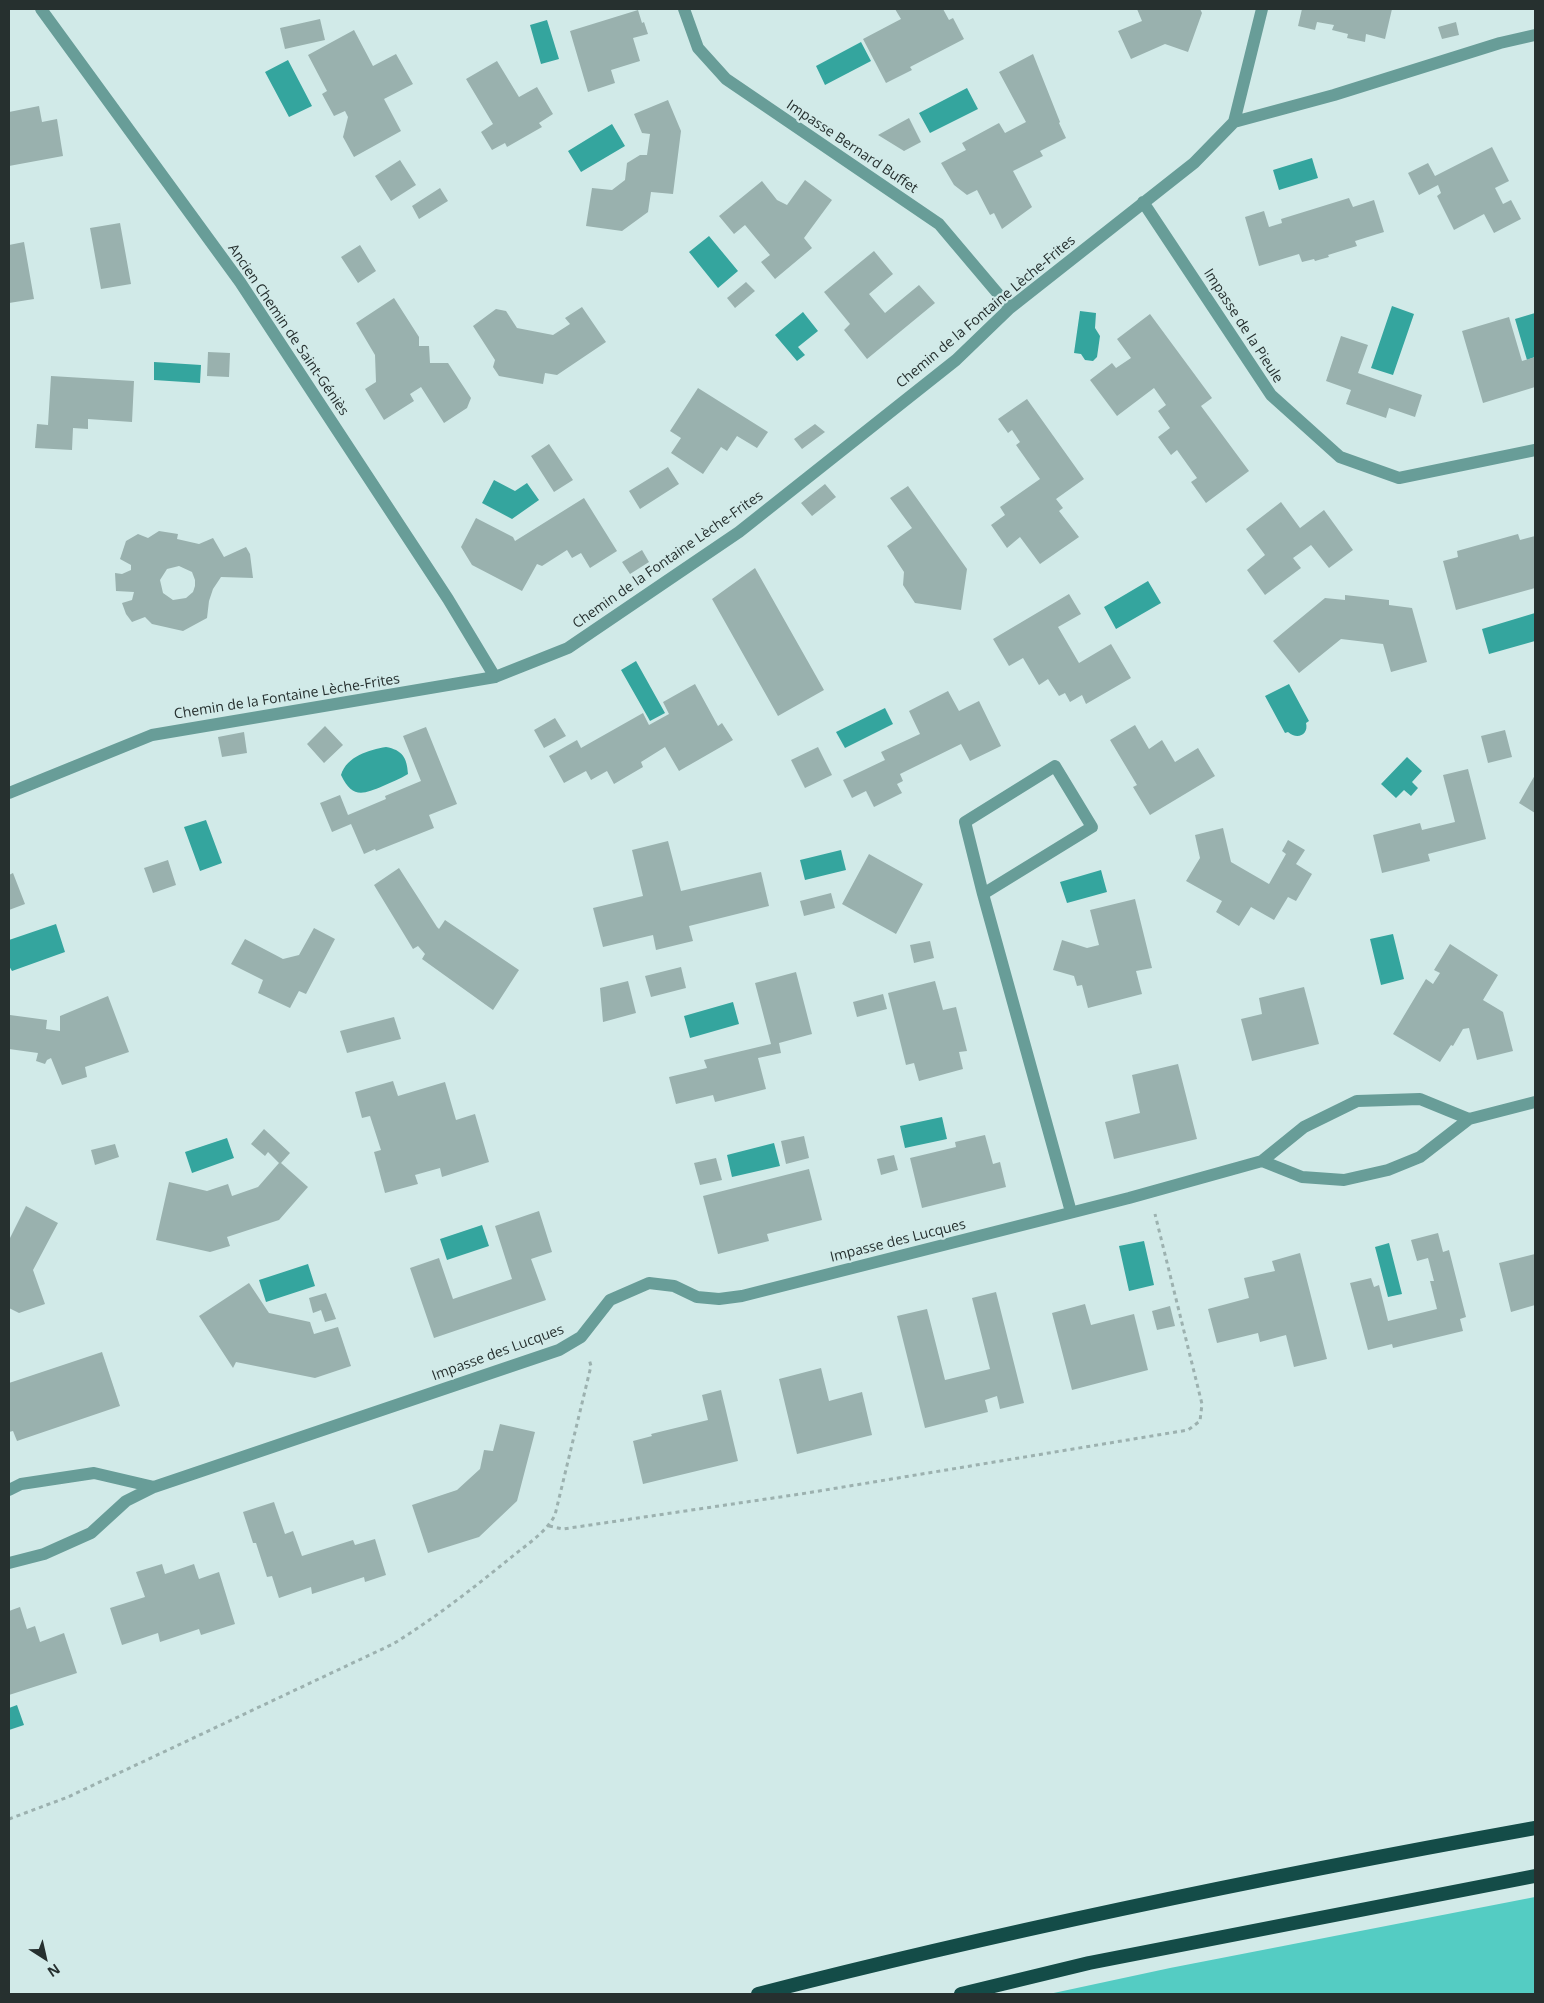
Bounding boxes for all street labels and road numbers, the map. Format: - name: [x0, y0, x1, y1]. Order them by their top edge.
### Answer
- street label: Impasse Bernard Buffet: [783, 97, 921, 197]
- street label: Chemin de la Fontaine Lèche-Frites: [893, 232, 1079, 392]
- street label: Ancien Chemin de Saint-Géniès: [224, 241, 352, 419]
- street label: Impasse de la Pieule: [1200, 266, 1286, 386]
- street label: Chemin de la Fontaine Lèche-Frites: [570, 488, 766, 632]
- street label: Chemin de la Fontaine Lèche-Frites: [173, 671, 401, 723]
- street label: Impasse des Lucques: [828, 1216, 968, 1266]
- street label: Impasse des Lucques: [430, 1321, 566, 1385]

